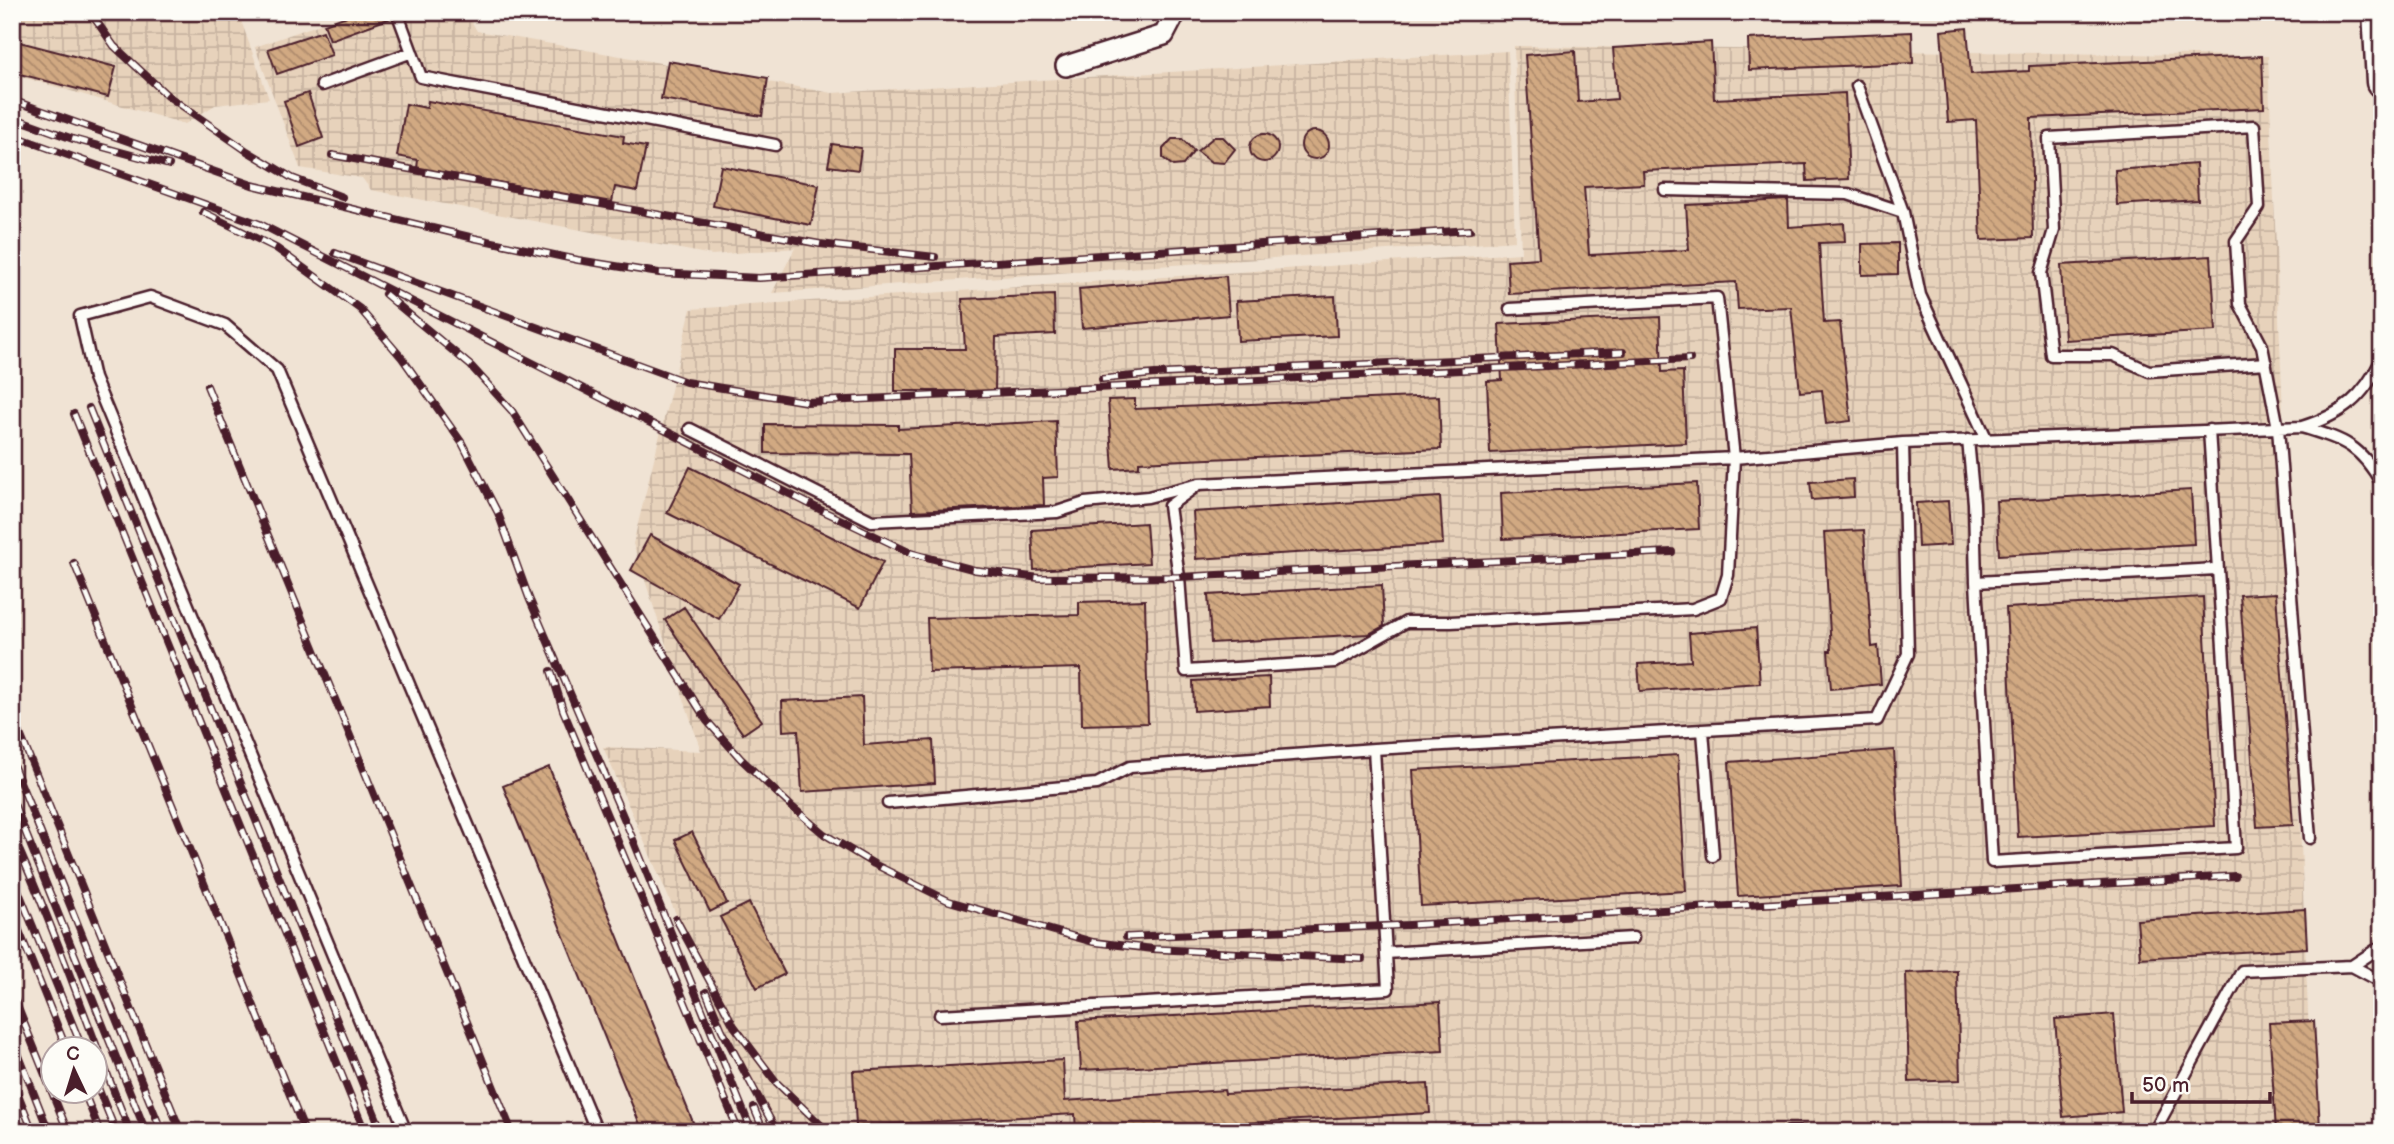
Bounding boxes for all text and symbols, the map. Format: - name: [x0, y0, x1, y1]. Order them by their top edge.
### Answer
- north arrow: [38, 1036, 108, 1106]
- text: С: [66, 1043, 80, 1066]
- scale bar: [2132, 1060, 2270, 1104]
- text: 50 m: [2142, 1073, 2189, 1098]

